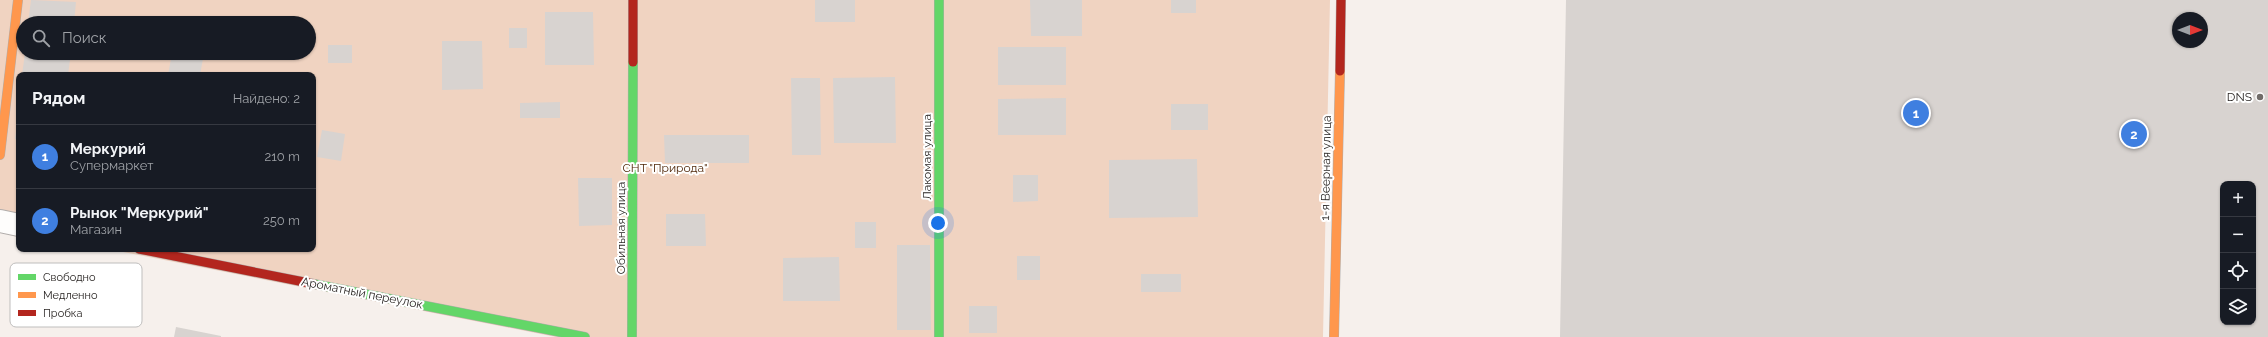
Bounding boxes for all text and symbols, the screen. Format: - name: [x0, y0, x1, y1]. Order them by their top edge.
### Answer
- north arrow: [2172, 12, 2208, 48]
- search box: [16, 16, 316, 60]
- icon: search: [30, 27, 52, 49]
- text: Поиск: [62, 29, 107, 47]
- text: Рядом: [32, 88, 85, 108]
- place label: DNS: [2227, 90, 2252, 104]
- text: Найдено: 2: [233, 91, 300, 106]
- marker: DNS: [2255, 92, 2265, 102]
- pin: 1: [1903, 98, 1929, 128]
- street label: Лакомая улица: [920, 114, 934, 200]
- street label: 1-я Веерная улица: [1318, 115, 1334, 221]
- pin: 2: [2121, 119, 2147, 149]
- text: Меркурий: [70, 140, 146, 158]
- text: 1: [42, 149, 48, 164]
- text: 210 m: [264, 149, 300, 164]
- text: Супермаркет: [70, 158, 153, 173]
- park label: СНТ "Природа": [623, 161, 707, 175]
- map controls: [2220, 181, 2256, 325]
- button: +: [2220, 181, 2256, 217]
- street label: Обильная улица: [614, 182, 628, 274]
- text: Рынок "Меркурий": [70, 204, 209, 222]
- text: 2: [41, 213, 49, 228]
- text: 250 m: [263, 213, 300, 228]
- your location: [928, 213, 948, 233]
- button: −: [2220, 217, 2256, 253]
- text: Магазин: [70, 222, 122, 237]
- button: locate: [2220, 253, 2256, 289]
- legend: [10, 263, 142, 327]
- text: Свободно: [43, 271, 96, 284]
- street label: Ароматный переулок: [300, 274, 424, 312]
- text: Медленно: [43, 289, 98, 302]
- button: layers: [2220, 289, 2256, 325]
- text: Пробка: [43, 307, 83, 320]

